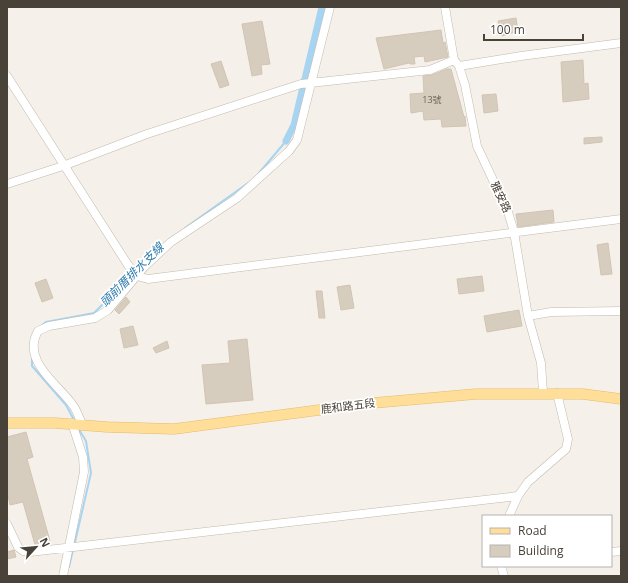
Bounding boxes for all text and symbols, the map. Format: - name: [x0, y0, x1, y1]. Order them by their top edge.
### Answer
- scale bar: [484, 16, 583, 42]
- text: 100 m: [490, 21, 525, 38]
- house number: 13號: [422, 93, 442, 106]
- street label: 雅安路: [488, 179, 515, 215]
- water label: 頭前厝排水支線: [96, 238, 169, 310]
- street label: 鹿和路五段: [320, 395, 376, 416]
- legend: [482, 515, 612, 567]
- text: Road: [518, 522, 547, 539]
- north arrow: [16, 527, 56, 567]
- text: N: [37, 535, 54, 550]
- text: Building: [518, 542, 564, 559]

